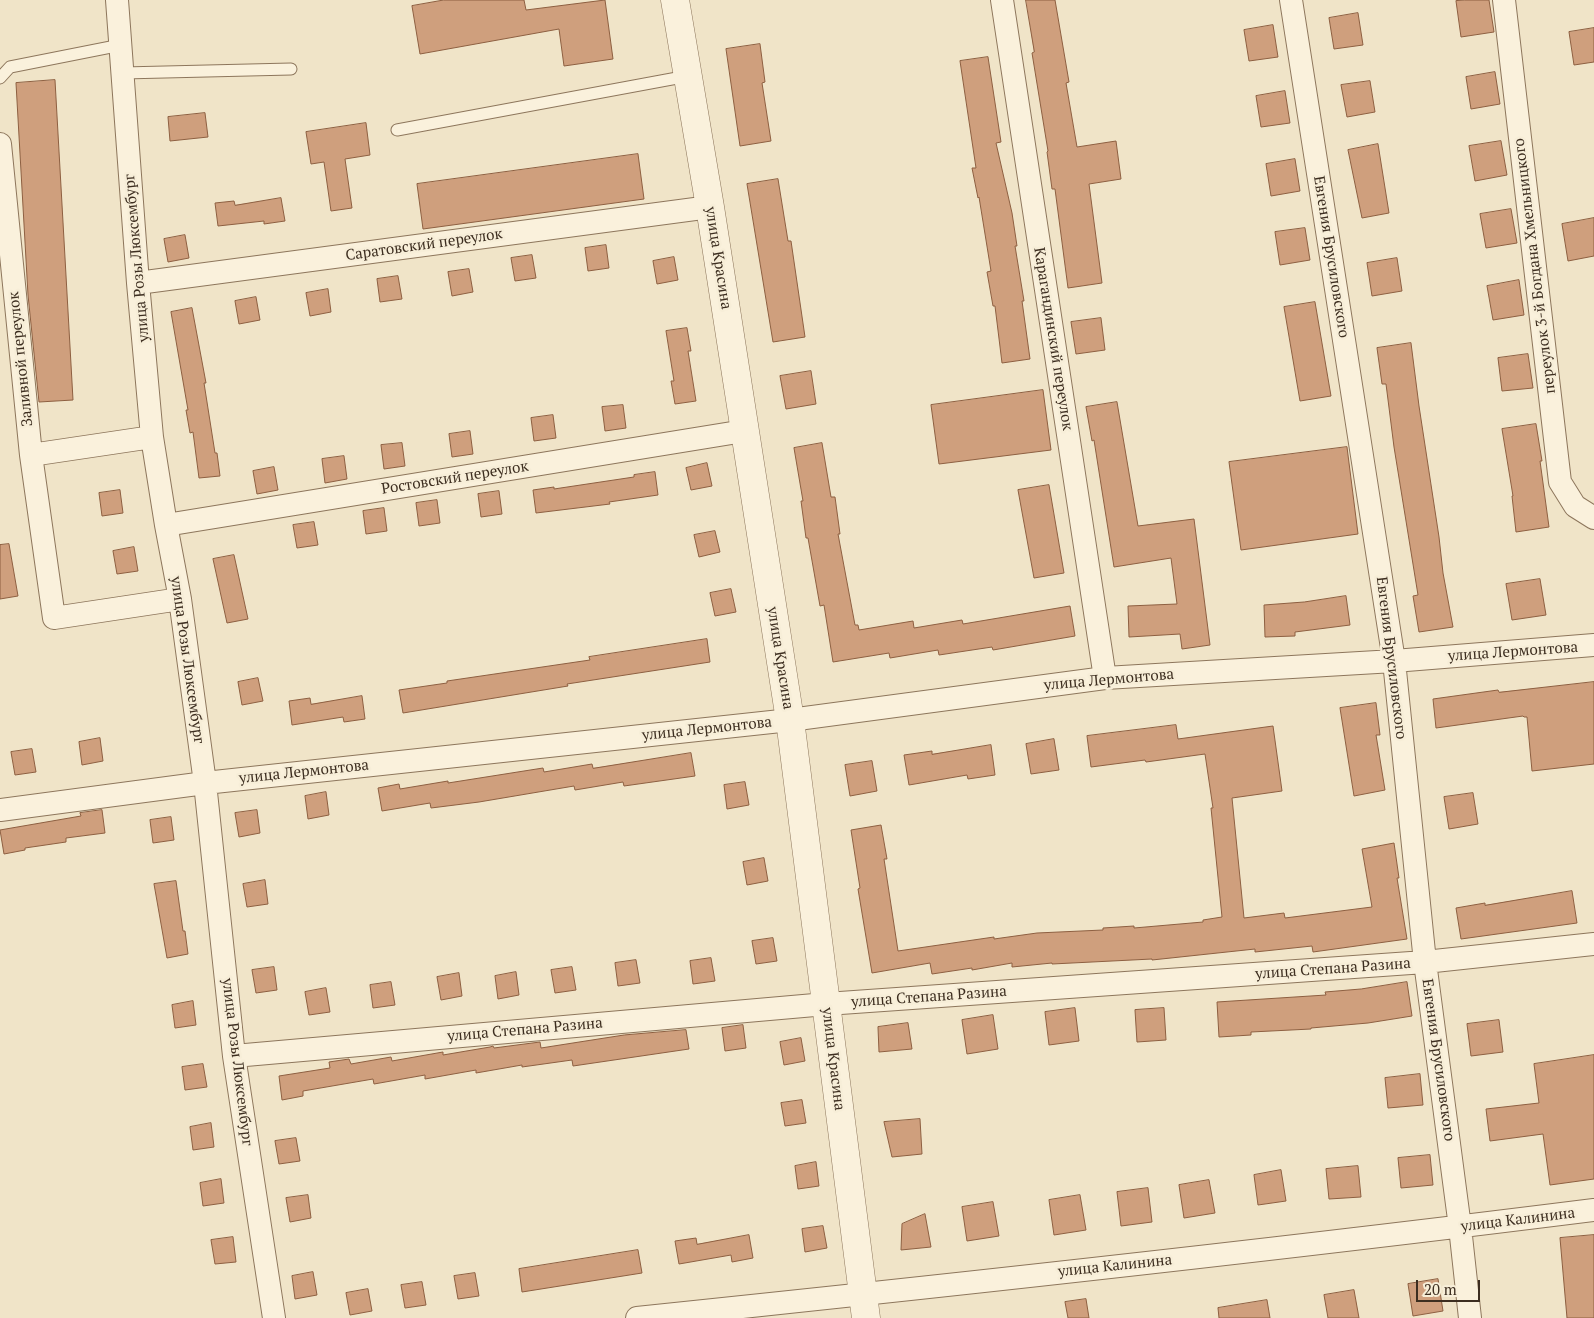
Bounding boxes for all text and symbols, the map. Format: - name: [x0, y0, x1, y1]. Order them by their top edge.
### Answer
- street label: переулок 3-й Богдана Хмельницкого: [1510, 137, 1560, 395]
- street label: улица Розы Люксембург: [121, 173, 153, 343]
- street label: Евгения Брусиловского: [1309, 175, 1353, 339]
- street label: улица Красина: [701, 205, 735, 311]
- street label: Саратовский переулок: [344, 225, 504, 265]
- street label: Карагандинский переулок: [1030, 246, 1076, 432]
- street label: Заливной переулок: [5, 291, 37, 427]
- street label: Ростовский переулок: [380, 457, 530, 499]
- street label: улица Розы Люксембург: [166, 575, 208, 745]
- street label: Евгения Брусиловского: [1372, 576, 1410, 740]
- street label: улица Красина: [763, 605, 797, 711]
- street label: улица Лермонтова: [1447, 638, 1579, 666]
- street label: улица Лермонтова: [1043, 665, 1175, 695]
- street label: улица Лермонтова: [641, 713, 773, 745]
- street label: улица Лермонтова: [238, 756, 370, 788]
- street label: улица Степана Разина: [1255, 955, 1411, 983]
- street label: улица Розы Люксембург: [218, 977, 256, 1147]
- street label: Евгения Брусиловского: [1418, 978, 1458, 1142]
- street label: улица Степана Разина: [851, 983, 1007, 1011]
- street label: улица Красина: [818, 1006, 848, 1112]
- street label: улица Степана Разина: [447, 1014, 603, 1046]
- street label: улица Калинина: [1460, 1204, 1576, 1236]
- street label: улица Калинина: [1057, 1251, 1173, 1281]
- scale bar: [1419, 1270, 1483, 1302]
- text: 20 m: [1424, 1279, 1457, 1299]

